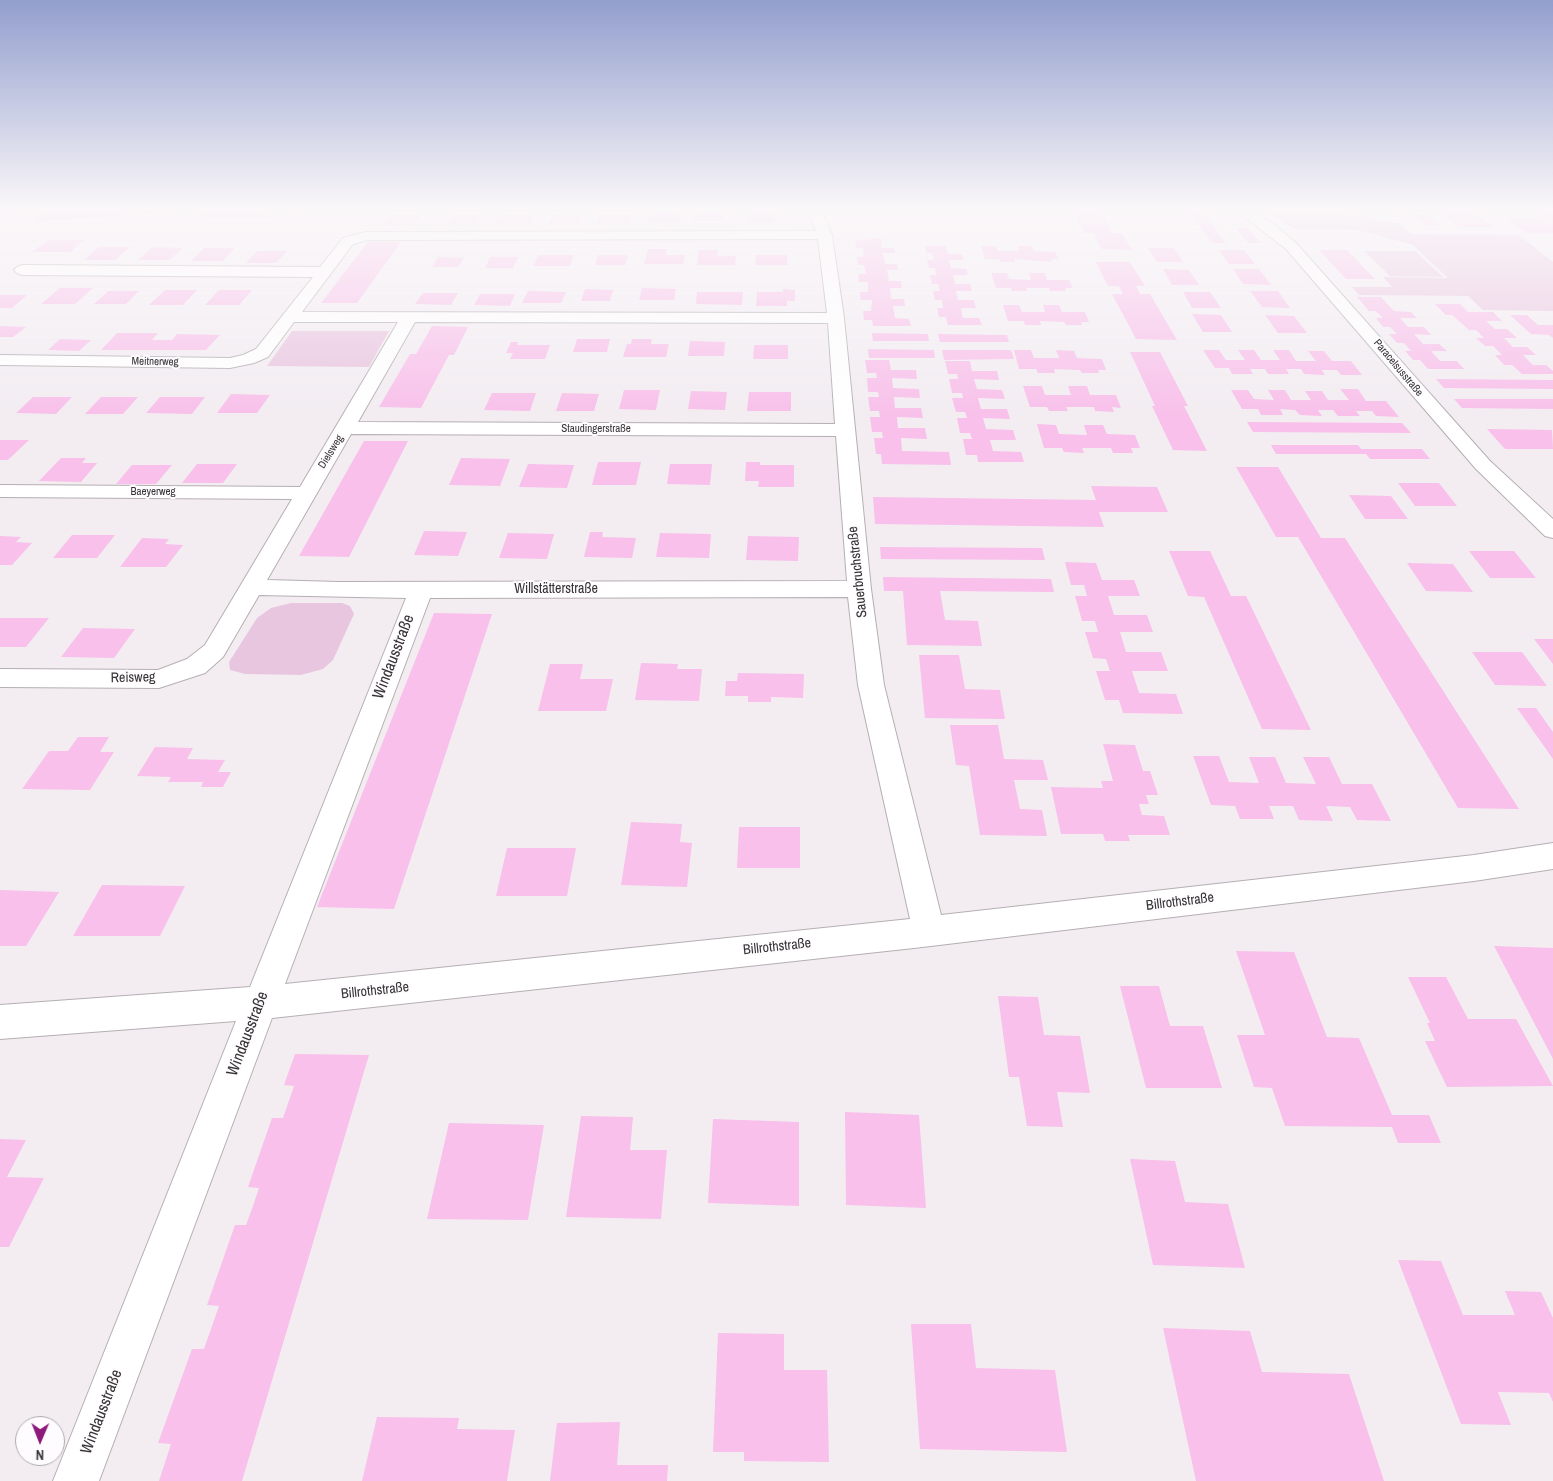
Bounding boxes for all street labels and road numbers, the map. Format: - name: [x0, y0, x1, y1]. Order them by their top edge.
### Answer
- street label: Paracelsusstraße: [1370, 337, 1426, 399]
- street label: Meitnerweg: [131, 355, 179, 369]
- street label: Staudingerstraße: [561, 422, 631, 436]
- street label: Dielsweg: [316, 433, 346, 471]
- street label: Baeyerweg: [130, 485, 176, 499]
- street label: Sauerbruchstraße: [845, 525, 871, 619]
- street label: Willstätterstraße: [514, 581, 598, 597]
- street label: Windausstraße: [369, 612, 419, 702]
- street label: Reisweg: [111, 669, 155, 687]
- street label: Billrothstraße: [1145, 890, 1215, 914]
- street label: Billrothstraße: [742, 935, 812, 959]
- street label: Billrothstraße: [340, 979, 410, 1003]
- street label: Windausstraße: [223, 989, 273, 1079]
- street label: Windausstraße: [77, 1367, 127, 1457]

